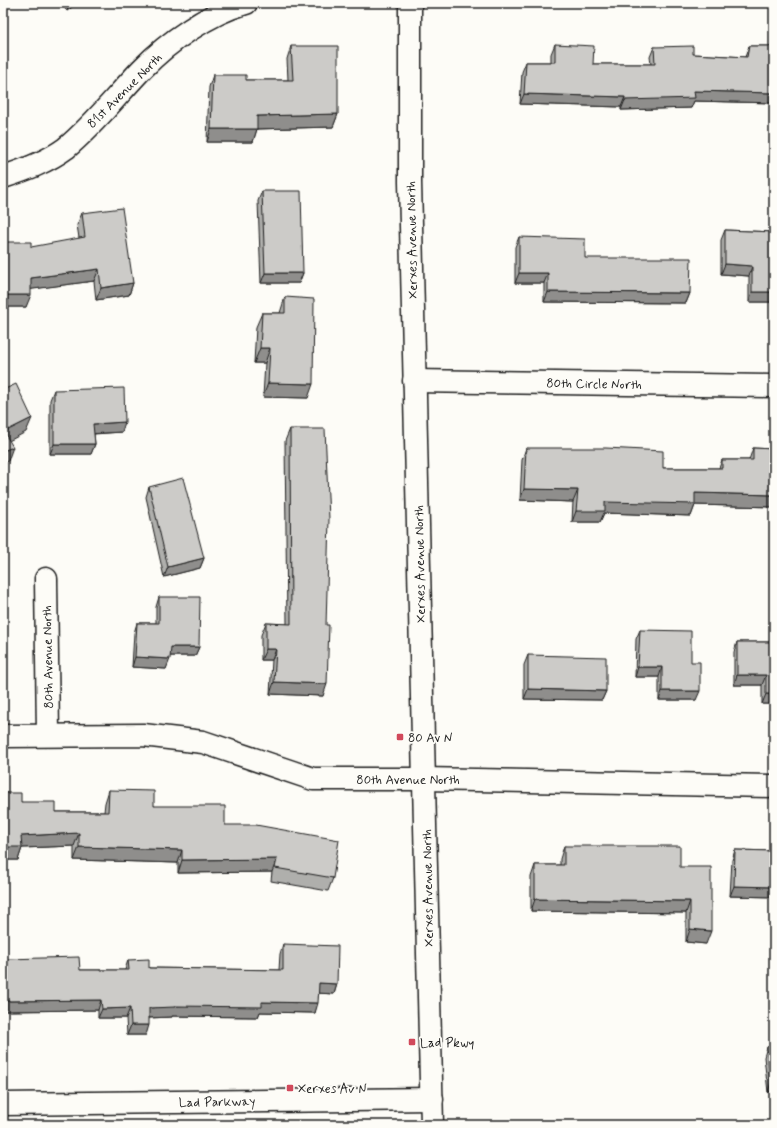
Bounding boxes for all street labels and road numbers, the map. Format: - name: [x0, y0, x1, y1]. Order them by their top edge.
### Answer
- street label: 81st Avenue North: [84, 50, 166, 132]
- street label: Xerxes Avenue North: [403, 181, 422, 299]
- street label: 80th Circle North: [546, 375, 642, 394]
- street label: Xerxes Avenue North: [411, 505, 430, 623]
- street label: 80th Avenue North: [39, 605, 58, 709]
- street label: 80th Avenue North: [356, 772, 460, 789]
- street label: Xerxes Avenue North: [419, 829, 438, 947]
- street label: Lad Parkway: [179, 1093, 255, 1112]

